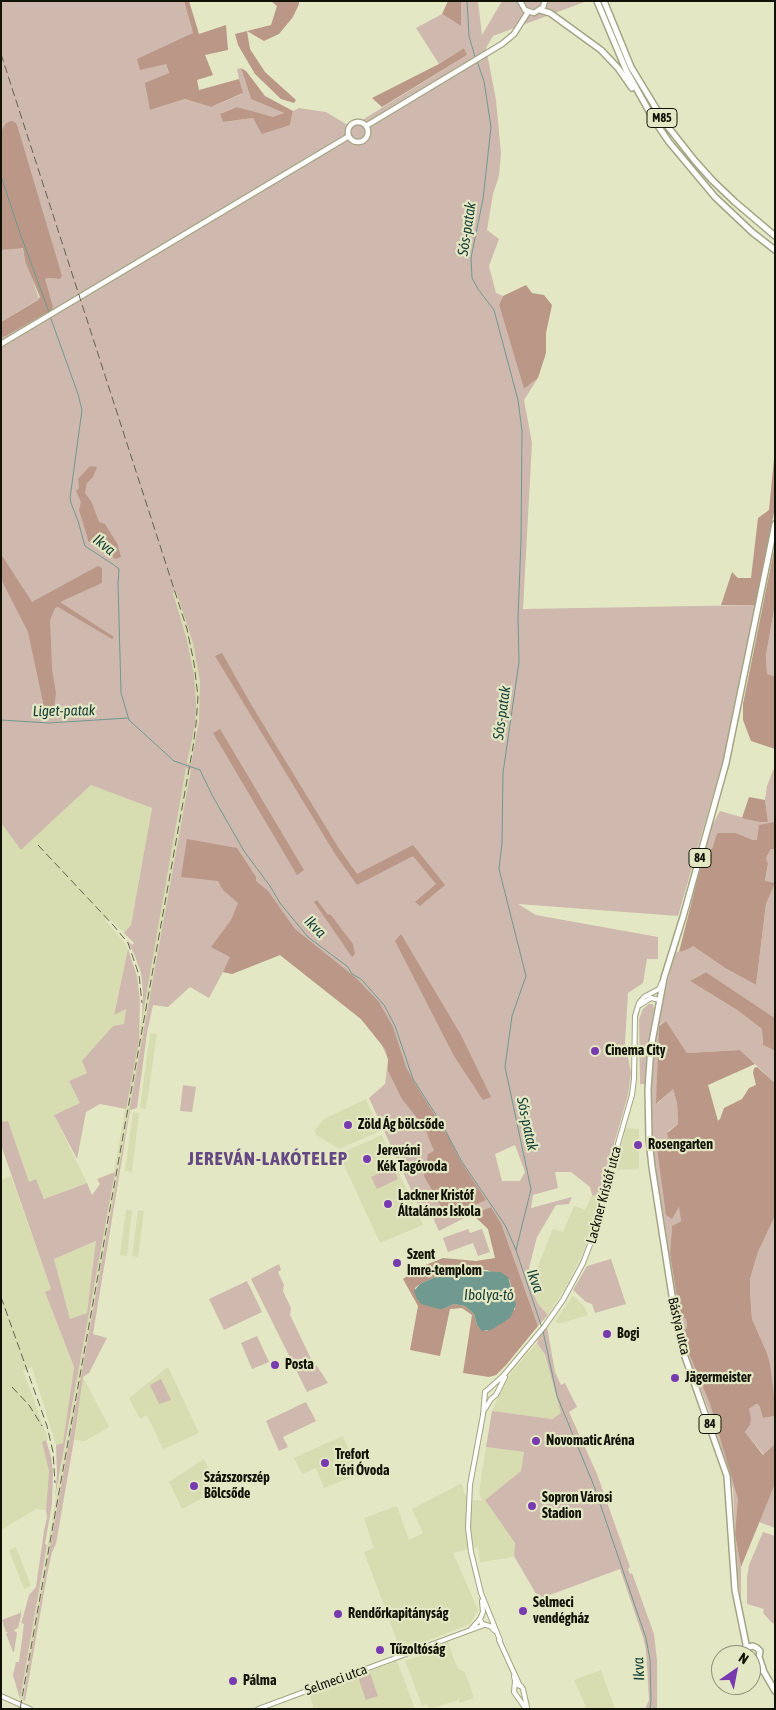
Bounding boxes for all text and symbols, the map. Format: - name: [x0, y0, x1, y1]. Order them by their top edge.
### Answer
- road number: M85: [647, 109, 677, 128]
- water label: Sós-patak: [454, 201, 480, 257]
- water label: Ikva: [89, 531, 119, 559]
- water label: Sós-patak: [489, 685, 515, 741]
- water label: Liget-patak: [32, 701, 96, 721]
- road number: 84: [689, 848, 711, 868]
- water label: Ikva: [300, 912, 330, 942]
- place label: Cinema City: [605, 1043, 665, 1059]
- marker: Cinema City: [589, 1045, 601, 1057]
- water label: Sós-patak: [513, 1096, 541, 1152]
- place label: Zöld Ág bölcsőde: [358, 1117, 444, 1133]
- marker: Zöld Ág bölcsőde: [342, 1119, 354, 1131]
- place label: Rosengarten: [648, 1137, 713, 1153]
- marker: Rosengarten: [632, 1139, 644, 1151]
- place label: Jereváni Kék Tagóvoda: [377, 1143, 447, 1176]
- street label: Lackner Kristóf utca: [583, 1144, 625, 1246]
- district label: JEREVÁN-LAKÓTELEP: [186, 1148, 350, 1170]
- marker: Jereváni Kék Tagóvoda: [361, 1153, 373, 1165]
- place label: Lackner Kristóf Általános Iskola: [398, 1188, 481, 1220]
- marker: Lackner Kristóf Általános Iskola: [382, 1198, 394, 1210]
- place label: Szent Imre-templom: [407, 1247, 482, 1280]
- marker: Szent Imre-templom: [391, 1257, 403, 1269]
- water label: Ikva: [523, 1267, 547, 1295]
- water label: Ibolya-tó: [464, 1286, 514, 1304]
- street label: Bástya utca: [664, 1296, 694, 1356]
- place label: Bogi: [617, 1326, 639, 1342]
- marker: Bogi: [601, 1328, 613, 1340]
- place label: Posta: [285, 1357, 314, 1373]
- marker: Posta: [269, 1359, 281, 1371]
- place label: Jägermeister: [685, 1370, 751, 1386]
- marker: Jägermeister: [669, 1372, 681, 1384]
- road number: 84: [699, 1415, 721, 1434]
- place label: Novomatic Aréna: [546, 1433, 634, 1449]
- marker: Novomatic Aréna: [530, 1435, 542, 1447]
- place label: Trefort Téri Óvoda: [335, 1447, 389, 1480]
- marker: Trefort Téri Óvoda: [319, 1457, 331, 1469]
- place label: Százszorszép Bölcsőde: [204, 1470, 270, 1502]
- marker: Százszorszép Bölcsőde: [188, 1480, 200, 1492]
- place label: Sopron Városi Stadion: [542, 1490, 612, 1522]
- marker: Sopron Városi Stadion: [526, 1500, 538, 1512]
- place label: Selmeci vendégház: [533, 1595, 589, 1628]
- marker: Selmeci vendégház: [517, 1605, 529, 1617]
- place label: Rendőrkapitányság: [348, 1606, 449, 1622]
- marker: Rendőrkapitányság: [332, 1608, 344, 1620]
- place label: Tűzoltóság: [390, 1642, 445, 1658]
- marker: Tűzoltóság: [374, 1644, 386, 1656]
- north arrow: [711, 1645, 761, 1695]
- text: N: [736, 1649, 751, 1667]
- water label: Ikva: [629, 1657, 649, 1681]
- street label: Selmeci utca: [303, 1661, 369, 1699]
- place label: Pálma: [243, 1673, 276, 1689]
- marker: Pálma: [227, 1675, 239, 1687]

